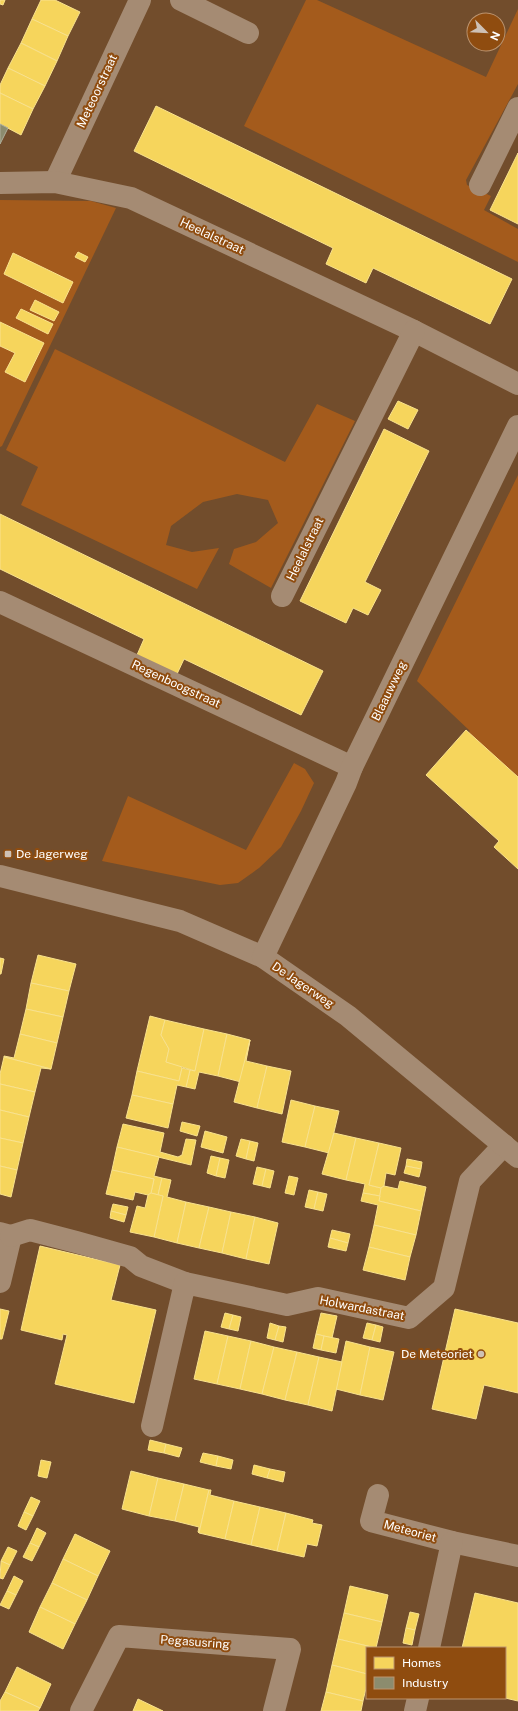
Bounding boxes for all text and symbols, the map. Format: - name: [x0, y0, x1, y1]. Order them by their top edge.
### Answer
- north arrow: [466, 12, 506, 52]
- text: N: [488, 30, 502, 42]
- street label: Meteoorstraat: [74, 52, 120, 130]
- street label: Heelalstraat: [178, 215, 247, 257]
- street label: Heelalstraat: [284, 515, 327, 583]
- street label: Regenboogstraat: [129, 657, 223, 711]
- street label: Blaauwweg: [369, 659, 409, 723]
- place label: De Jagerweg: [16, 847, 88, 861]
- marker: De Jagerweg: [3, 849, 13, 859]
- street label: De Jagerweg: [269, 959, 337, 1011]
- street label: Holwardastraat: [318, 1293, 406, 1323]
- place label: De Meteoriet: [401, 1347, 473, 1361]
- marker: De Meteoriet: [476, 1349, 486, 1359]
- street label: Meteoriet: [382, 1517, 438, 1545]
- street label: Pegasusring: [160, 1633, 230, 1651]
- legend: [366, 1647, 506, 1699]
- text: Homes: [402, 1656, 441, 1670]
- text: Industry: [402, 1676, 449, 1690]

